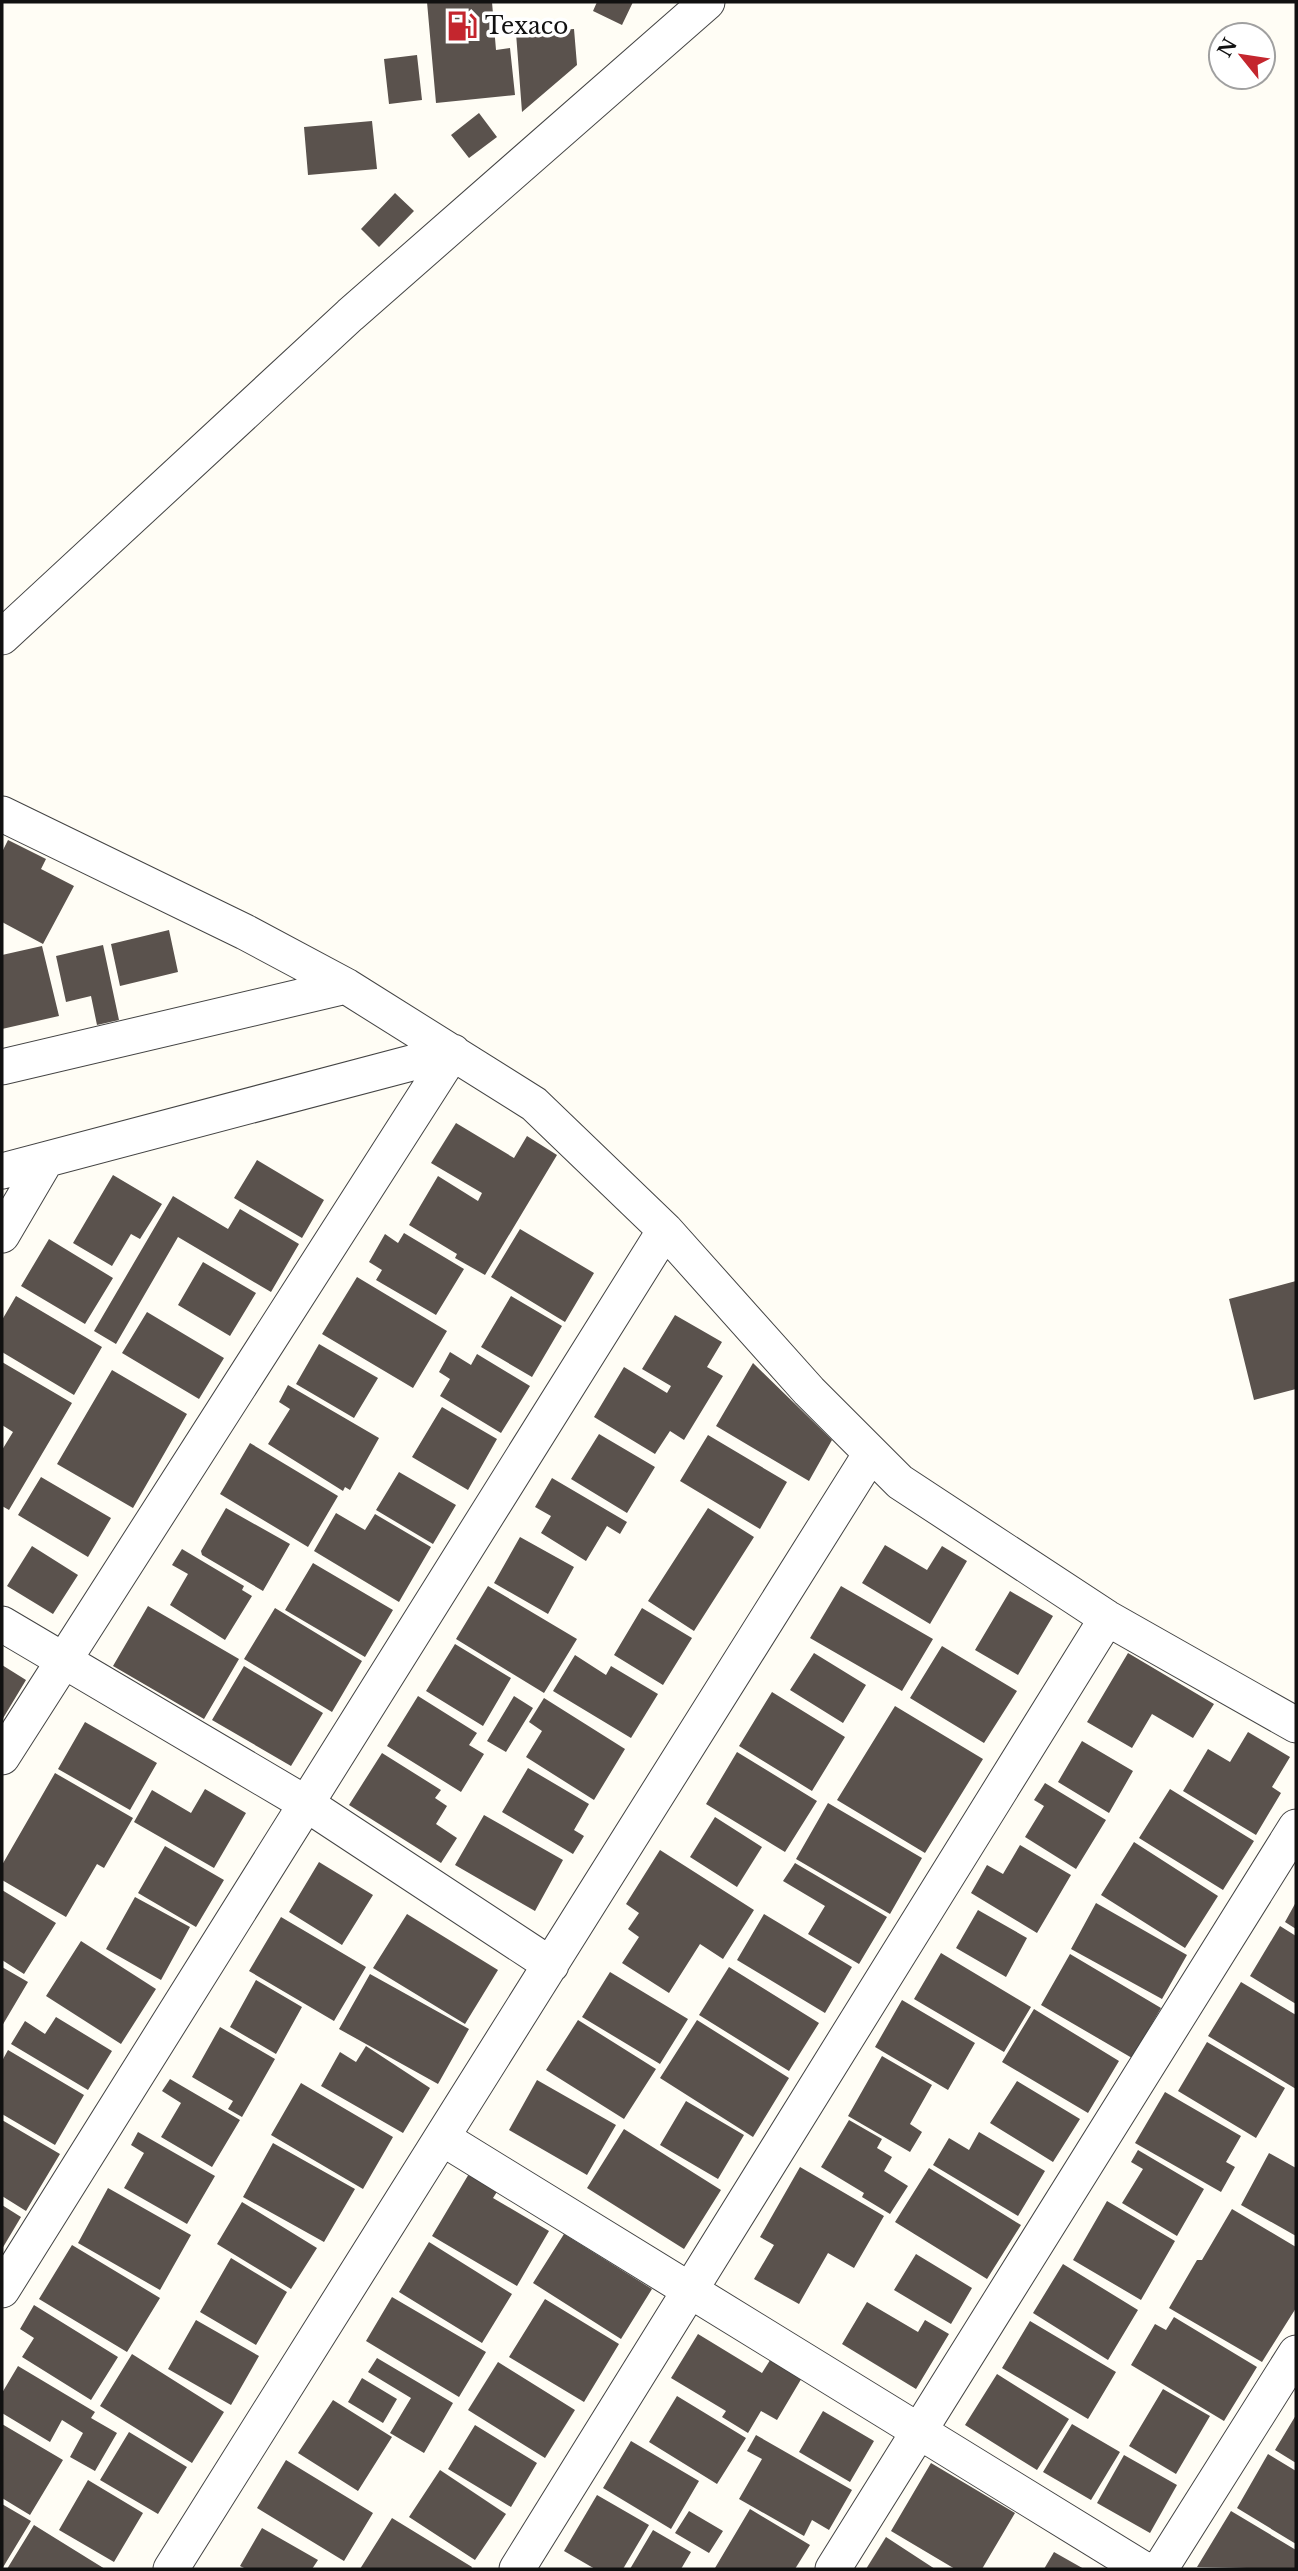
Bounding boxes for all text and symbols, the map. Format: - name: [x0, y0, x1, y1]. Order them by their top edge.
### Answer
- fuel station icon: Texaco: [445, 9, 479, 43]
- place label: Texaco: [485, 12, 568, 40]
- north arrow: [1207, 21, 1277, 91]
- text: N: [1213, 34, 1242, 61]

